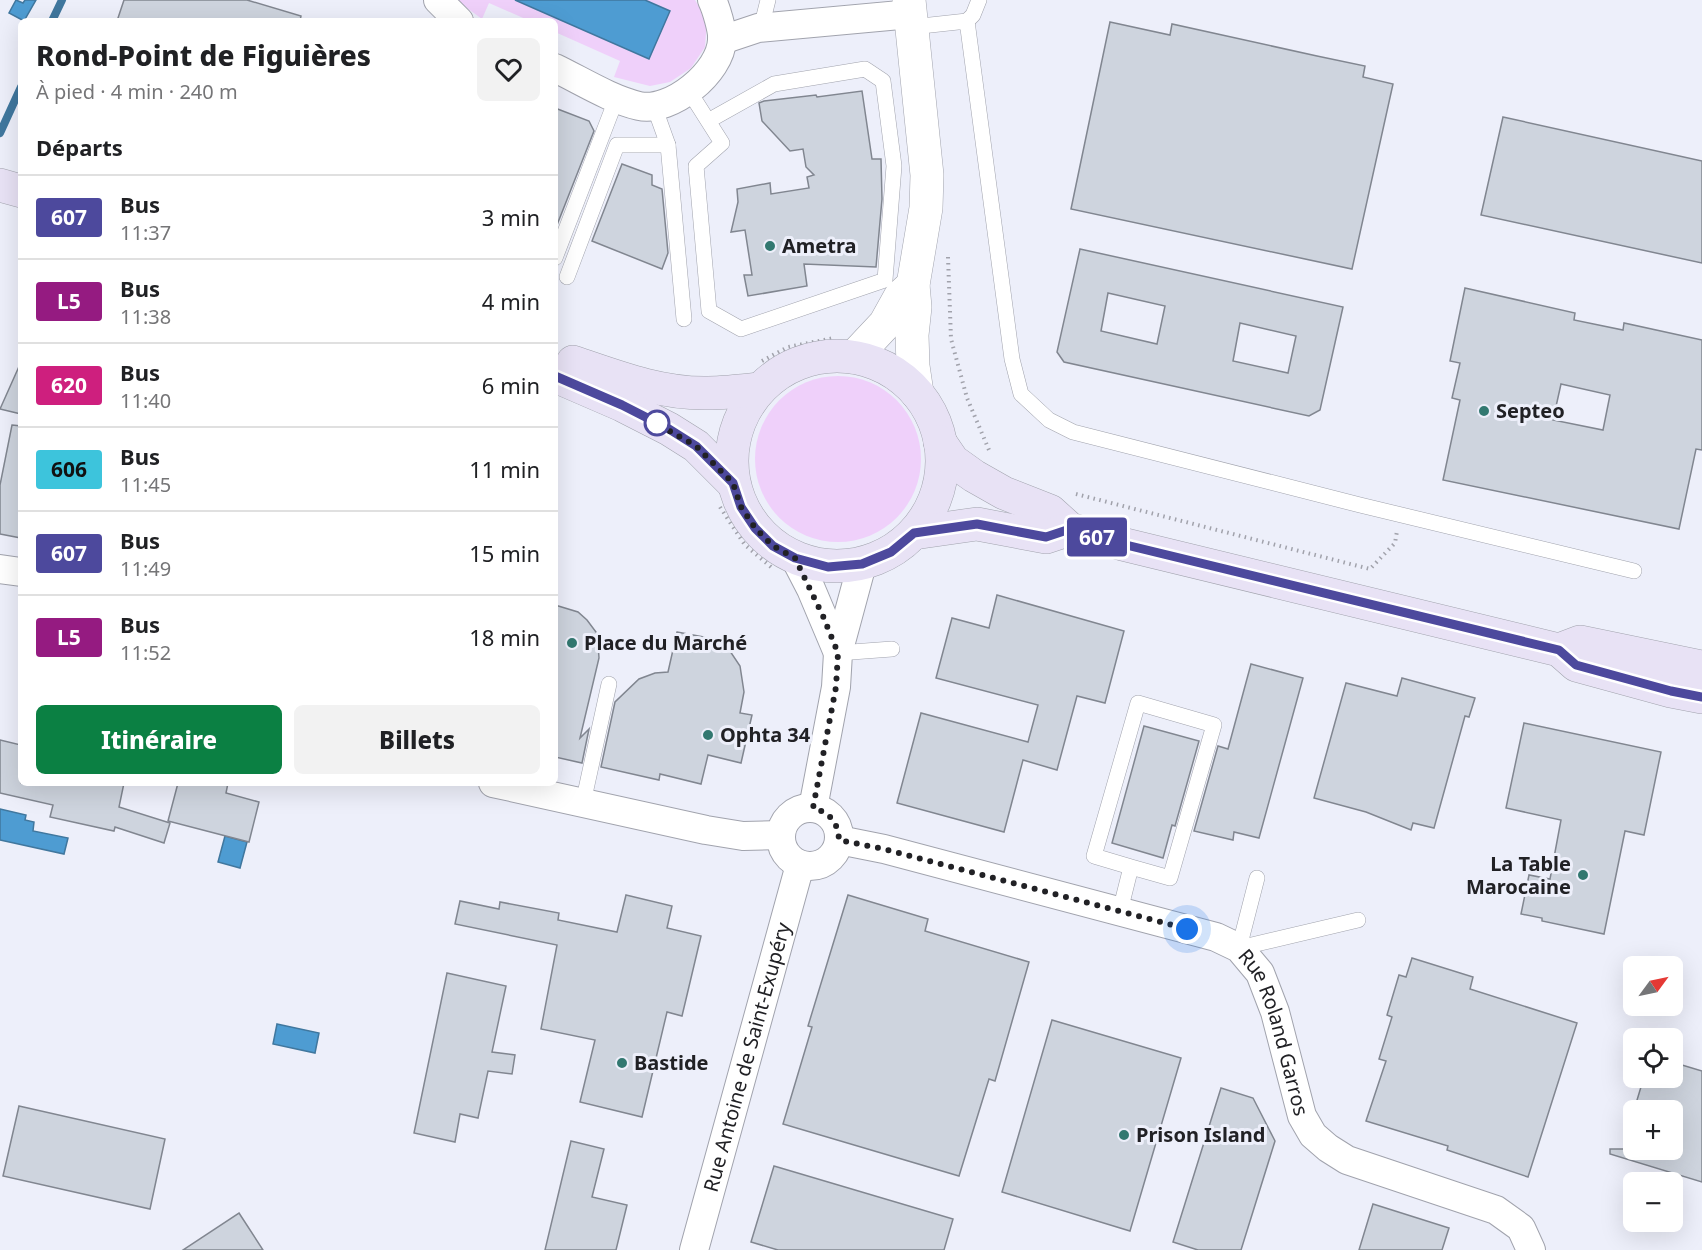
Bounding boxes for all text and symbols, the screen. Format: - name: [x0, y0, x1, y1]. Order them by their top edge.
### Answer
- text: Rond-Point de Figuières: [36, 36, 371, 74]
- button: heart: [477, 38, 540, 101]
- text: À pied · 4 min · 240 m: [36, 78, 238, 105]
- text: Départs: [36, 132, 123, 162]
- text: Bus: [120, 189, 160, 219]
- text: 3 min: [482, 202, 540, 232]
- text: 607: [51, 203, 87, 231]
- text: 11:37: [120, 219, 171, 246]
- place label: Ametra: [782, 232, 856, 259]
- marker: Ametra: [763, 239, 777, 253]
- text: Bus: [120, 273, 160, 303]
- text: 4 min: [482, 286, 540, 316]
- text: L5: [57, 287, 81, 315]
- text: 11:38: [120, 303, 171, 330]
- text: Bus: [120, 357, 160, 387]
- text: 6 min: [482, 370, 540, 400]
- text: 620: [51, 371, 87, 399]
- text: 11:40: [120, 387, 171, 414]
- place label: Septeo: [1496, 397, 1565, 424]
- marker: Septeo: [1477, 404, 1491, 418]
- unlabelled marker: [644, 410, 670, 436]
- text: Bus: [120, 441, 160, 471]
- text: 11 min: [469, 454, 540, 484]
- text: 606: [51, 455, 87, 483]
- text: 11:45: [120, 471, 171, 498]
- line badge: 607: [1062, 518, 1132, 556]
- text: 607: [1079, 523, 1115, 551]
- text: Bus: [120, 525, 160, 555]
- text: 15 min: [469, 538, 540, 568]
- text: 607: [51, 539, 87, 567]
- text: 11:49: [120, 555, 171, 582]
- text: Bus: [120, 609, 160, 639]
- text: 18 min: [469, 622, 540, 652]
- text: L5: [57, 623, 81, 651]
- place label: Place du Marché: [584, 629, 747, 656]
- marker: Place du Marché: [565, 636, 579, 650]
- text: 11:52: [120, 639, 171, 666]
- button: Itinéraire: [36, 705, 282, 774]
- button: Billets: [294, 705, 540, 774]
- place label: Ophta 34: [720, 721, 811, 748]
- marker: Ophta 34: [701, 728, 715, 742]
- place label: La Table Marocaine: [1466, 850, 1571, 900]
- marker: La Table Marocaine: [1576, 868, 1590, 882]
- your location: [1172, 914, 1202, 944]
- street label: Rue Antoine de Saint-Exupéry: [697, 919, 797, 1195]
- street label: Rue Roland Garros: [1232, 943, 1315, 1118]
- north arrow: [1623, 956, 1683, 1016]
- map controls: [1623, 956, 1683, 1232]
- button: locate: [1623, 1028, 1683, 1088]
- place label: Bastide: [634, 1049, 709, 1076]
- marker: Bastide: [615, 1056, 629, 1070]
- button: +: [1623, 1100, 1683, 1160]
- place label: Prison Island: [1136, 1121, 1265, 1148]
- marker: Prison Island: [1117, 1128, 1131, 1142]
- button: −: [1623, 1172, 1683, 1232]

